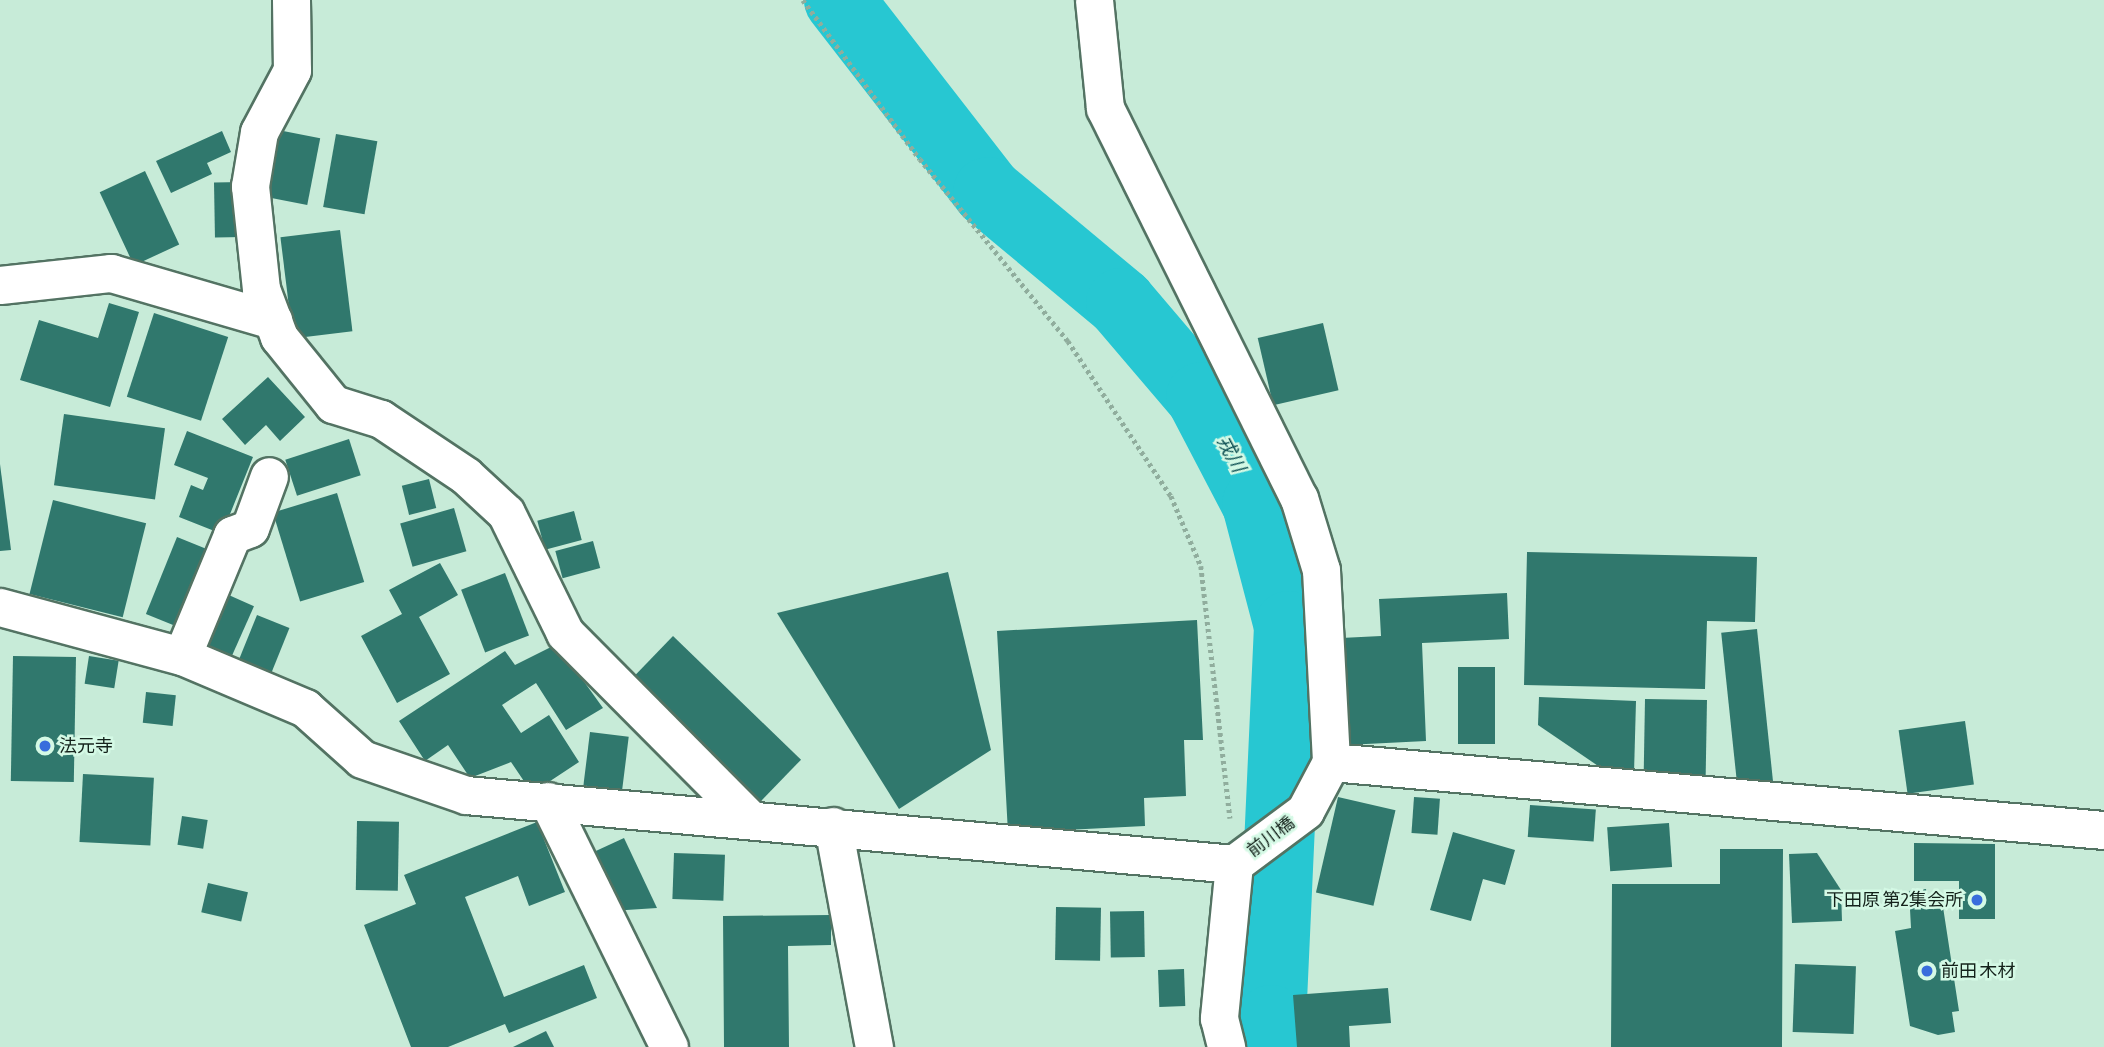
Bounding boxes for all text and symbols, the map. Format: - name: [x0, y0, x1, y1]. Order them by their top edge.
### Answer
- water label: 戎川: [1212, 432, 1250, 476]
- place label: 法元寺: [59, 735, 113, 757]
- marker: 法元寺: [37, 738, 53, 754]
- street label: 前川橋: [1243, 812, 1299, 862]
- place label: 下田原 第2集会所: [1826, 889, 1963, 911]
- marker: 下田原 第2集会所: [1969, 892, 1985, 908]
- place label: 前田 木材: [1941, 960, 2015, 982]
- marker: 前田 木材: [1919, 963, 1935, 979]

